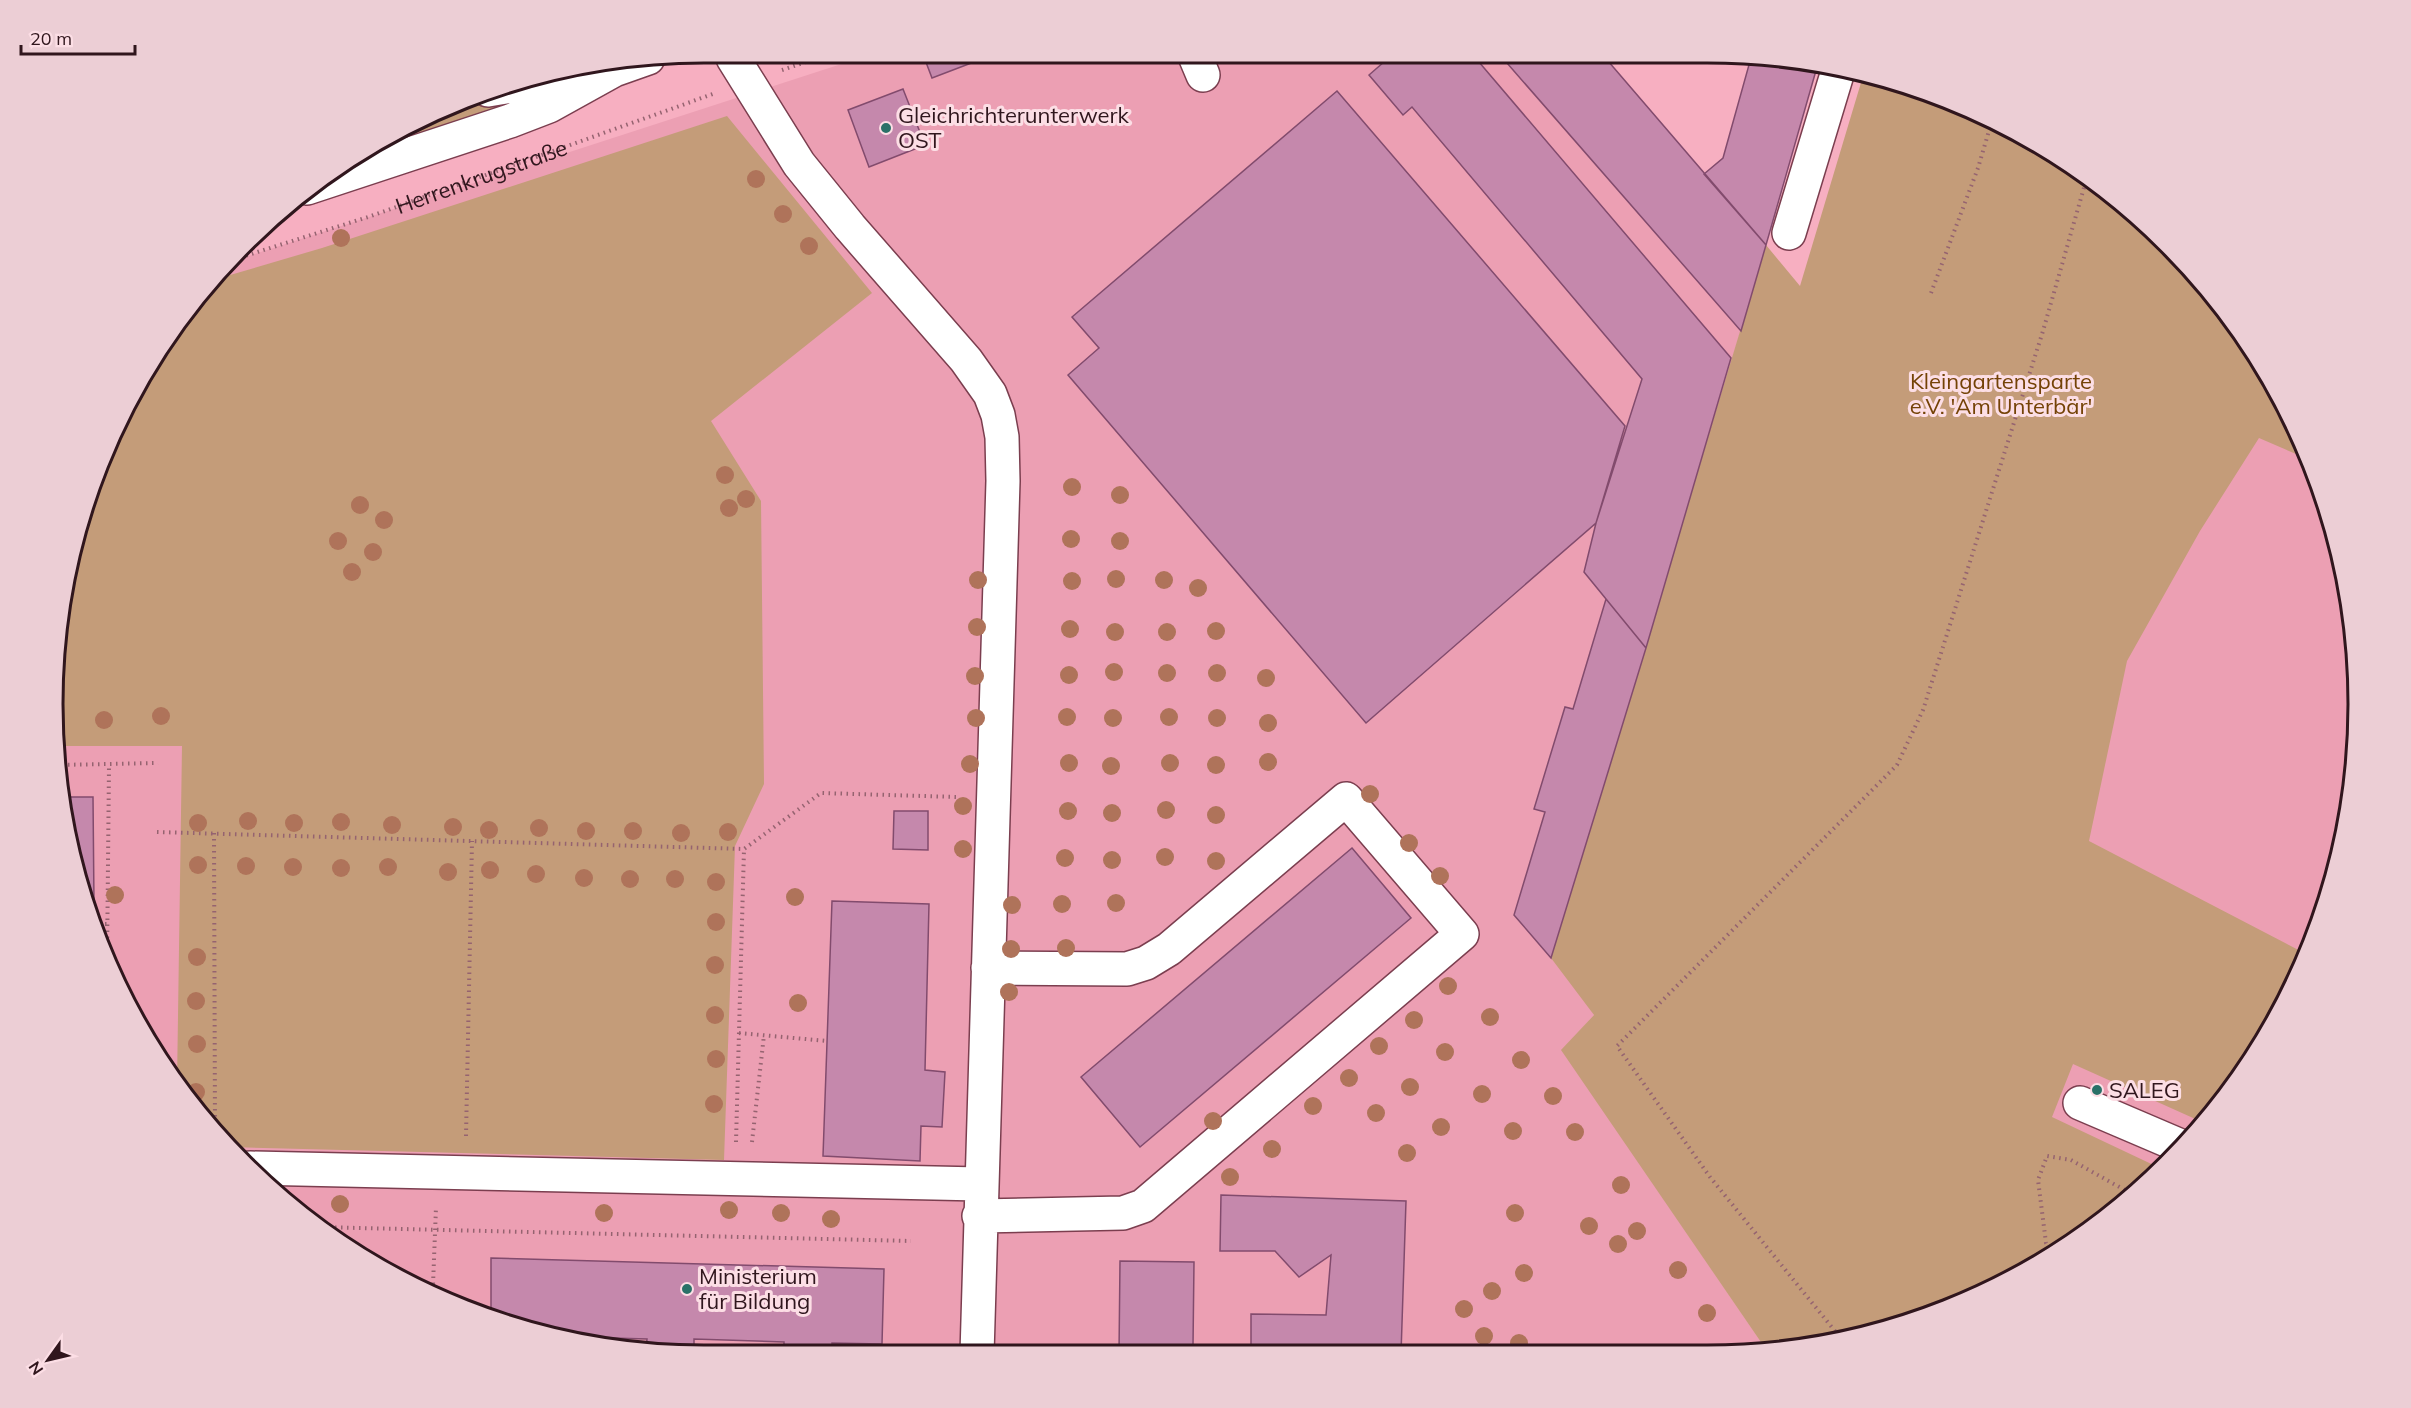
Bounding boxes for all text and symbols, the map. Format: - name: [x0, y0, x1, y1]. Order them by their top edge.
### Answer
- scale bar: [21, 18, 135, 56]
- text: 20 m: [30, 27, 72, 50]
- place label: Gleichrichterunterwerk OST: [898, 101, 1130, 154]
- marker: Gleichrichterunterwerk OST: [879, 121, 893, 135]
- street label: Herrenkrugstraße: [392, 133, 571, 220]
- park label: Kleingartensparte e.V. 'Am Unterbär': [1910, 367, 2092, 420]
- place label: SALEG: [2109, 1076, 2180, 1104]
- marker: SALEG: [2090, 1083, 2104, 1097]
- place label: Ministerium für Bildung: [699, 1262, 817, 1315]
- marker: Ministerium für Bildung: [680, 1282, 694, 1296]
- north arrow: [18, 1330, 78, 1390]
- text: N: [24, 1358, 47, 1379]

